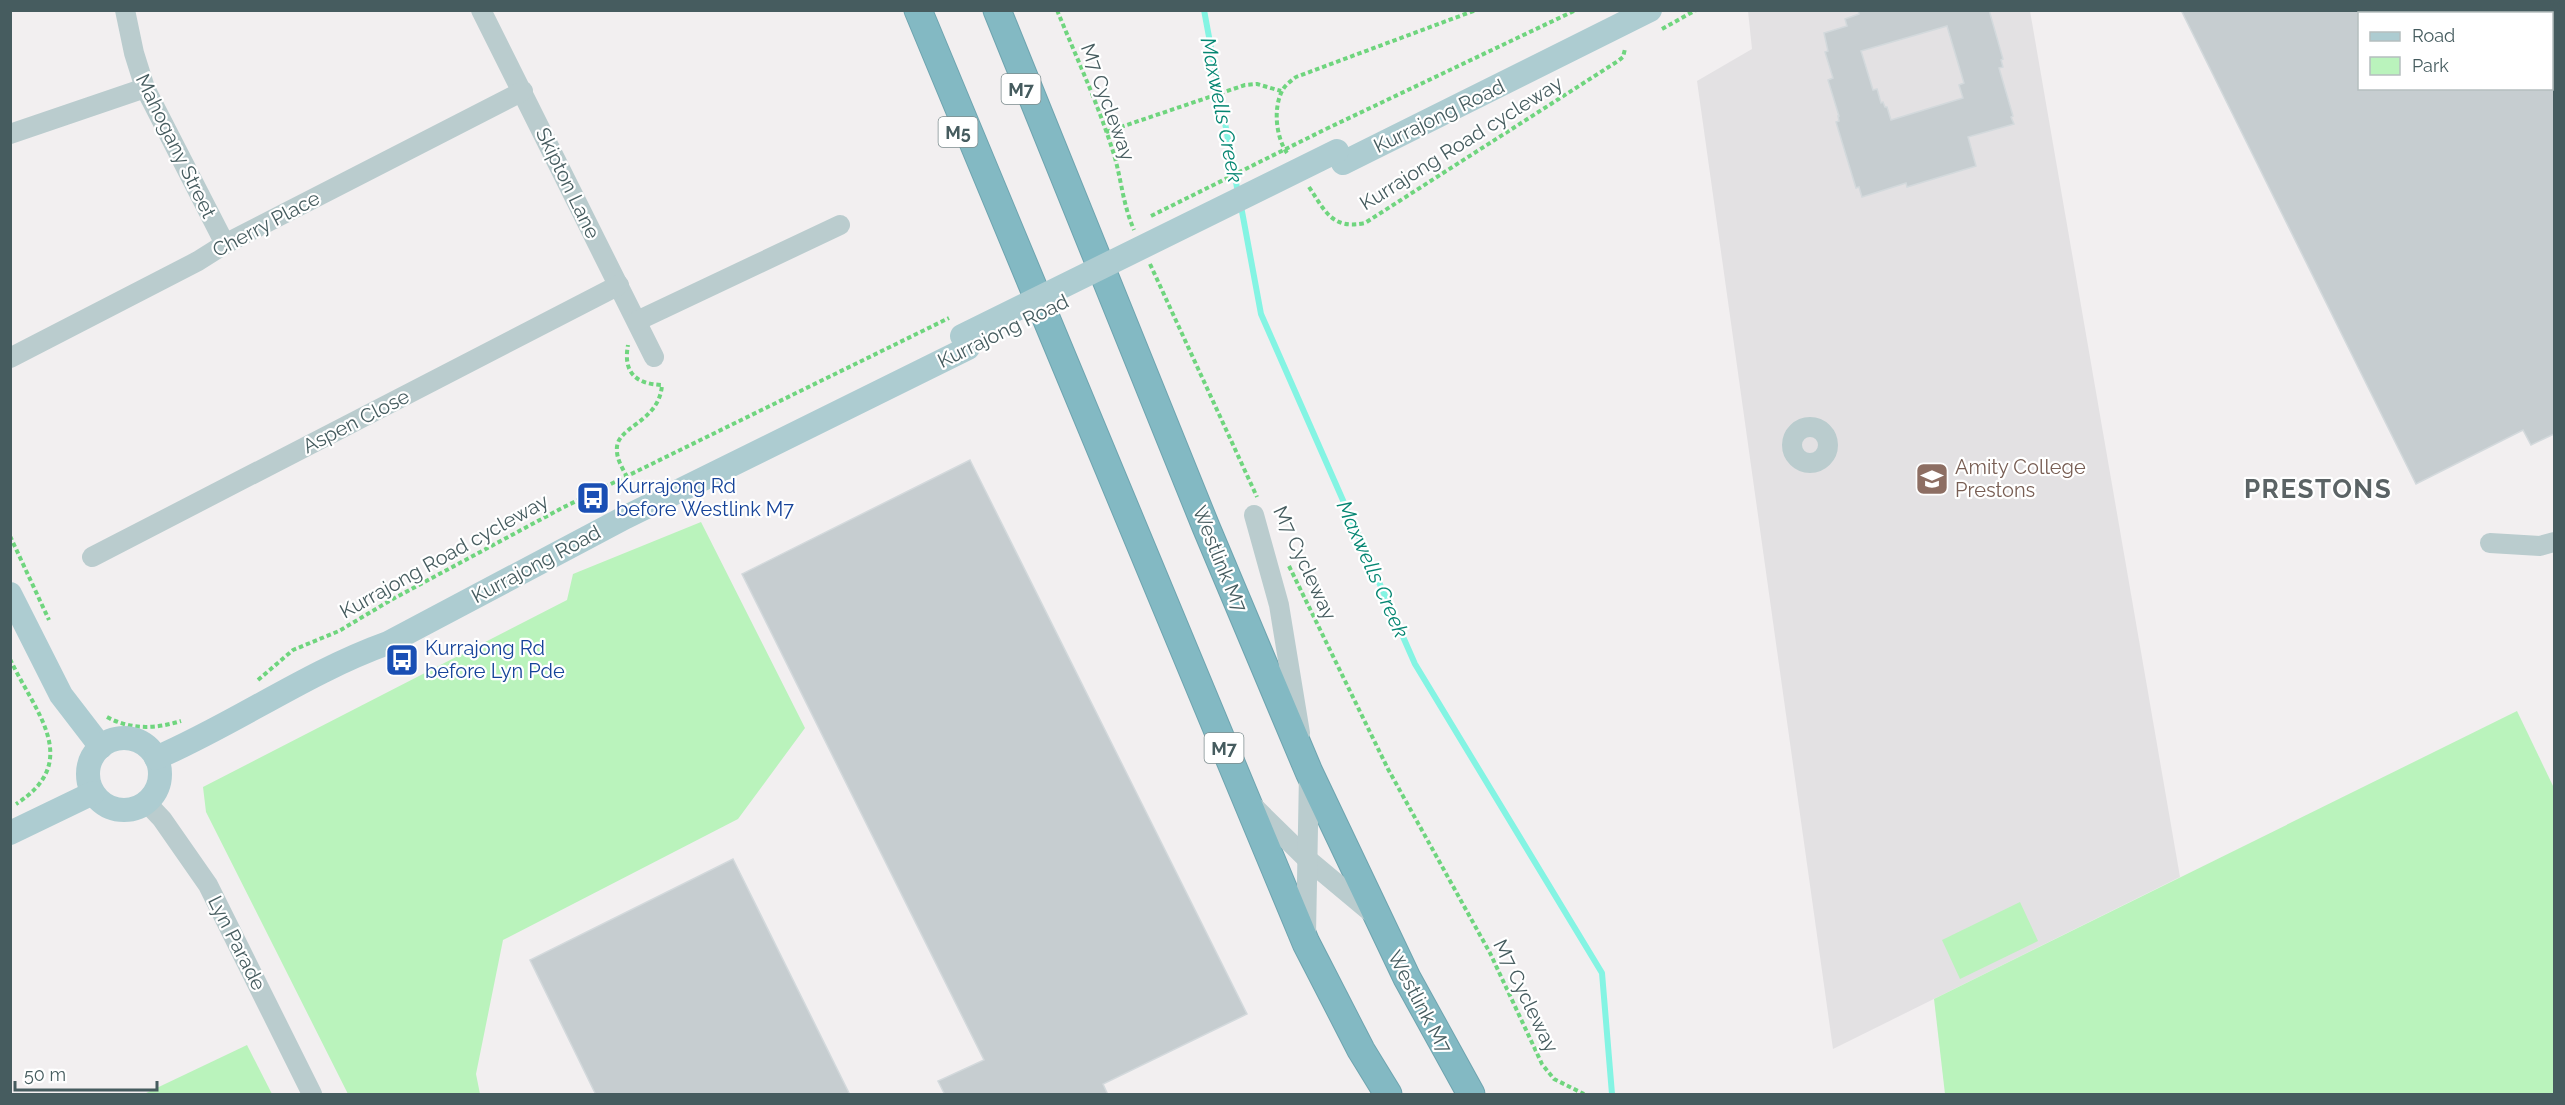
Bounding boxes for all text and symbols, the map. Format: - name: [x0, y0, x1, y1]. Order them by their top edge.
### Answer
- legend: [2358, 12, 2553, 90]
- text: Road: [2412, 25, 2455, 46]
- water label: Maxwells Creek: [1196, 35, 1248, 185]
- street label: M7 Cycleway: [1076, 40, 1140, 164]
- text: Park: [2412, 55, 2449, 76]
- street label: Mahogany Street: [131, 70, 221, 222]
- street label: Kurrajong Road cycleway: [1355, 71, 1567, 215]
- road number: M7: [1002, 74, 1040, 104]
- street label: Kurrajong Road: [1370, 74, 1508, 158]
- road number: M5: [938, 117, 978, 147]
- street label: Skipton Lane: [531, 124, 605, 243]
- street label: Cherry Place: [208, 186, 324, 262]
- street label: Kurrajong Road: [934, 289, 1072, 373]
- street label: Aspen Close: [299, 384, 414, 458]
- place label: Amity College Prestons: [1955, 455, 2086, 502]
- school or university icon: Amity College Prestons: [1914, 461, 1950, 497]
- place label: Kurrajong Rd before Westlink M7: [616, 474, 794, 521]
- district label: PRESTONS: [2244, 474, 2392, 504]
- bus stop icon: Kurrajong Rd before Westlink M7: [575, 480, 611, 516]
- street label: Kurrajong Road cycleway: [336, 489, 552, 623]
- water label: Maxwells Creek: [1332, 496, 1414, 642]
- street label: Westlink M7: [1188, 502, 1252, 616]
- street label: M7 Cycleway: [1268, 502, 1342, 624]
- street label: Kurrajong Road: [467, 520, 605, 608]
- place label: Kurrajong Rd before Lyn Pde: [425, 636, 565, 683]
- bus stop icon: Kurrajong Rd before Lyn Pde: [384, 642, 420, 678]
- road number: M7: [1204, 733, 1244, 763]
- street label: Lyn Parade: [203, 892, 271, 995]
- street label: M7 Cycleway: [1488, 936, 1564, 1057]
- street label: Westlink M7: [1383, 946, 1457, 1058]
- scale bar: [15, 1054, 158, 1092]
- text: 50 m: [24, 1064, 66, 1085]

